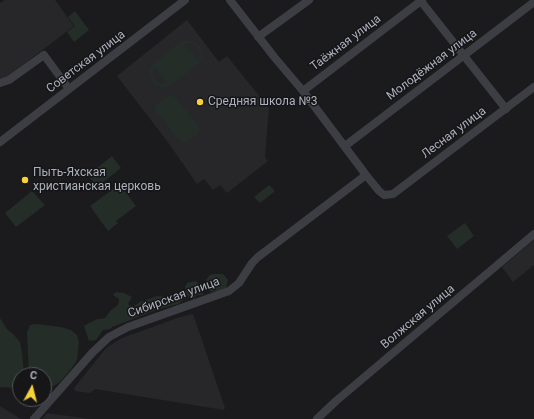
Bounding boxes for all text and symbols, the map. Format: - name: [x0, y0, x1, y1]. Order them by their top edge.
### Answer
- street label: Таёжная улица: [308, 12, 384, 74]
- street label: Молодёжная улица: [384, 26, 480, 104]
- street label: Советская улица: [44, 28, 128, 96]
- place label: Средняя школа №3: [208, 95, 318, 109]
- marker: Средняя школа №3: [195, 97, 205, 107]
- street label: Лесная улица: [419, 104, 489, 162]
- place label: Пыть-Яхская христианская церковь: [33, 166, 161, 194]
- marker: Пыть-Яхская христианская церковь: [20, 175, 30, 185]
- street label: Сибирская улица: [126, 275, 222, 321]
- street label: Волжская улица: [378, 282, 458, 352]
- north arrow: [12, 367, 52, 407]
- text: С: [29, 369, 38, 382]

